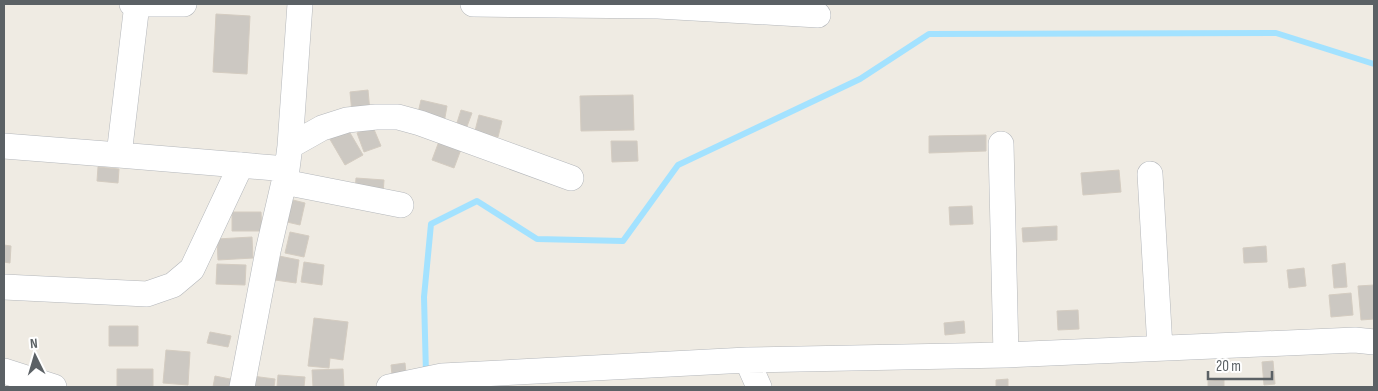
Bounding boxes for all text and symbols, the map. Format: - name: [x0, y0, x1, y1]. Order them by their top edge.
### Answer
- north arrow: [10, 331, 60, 381]
- text: N: [29, 335, 38, 352]
- scale bar: [1208, 348, 1272, 380]
- text: 20 m: [1216, 357, 1241, 376]

